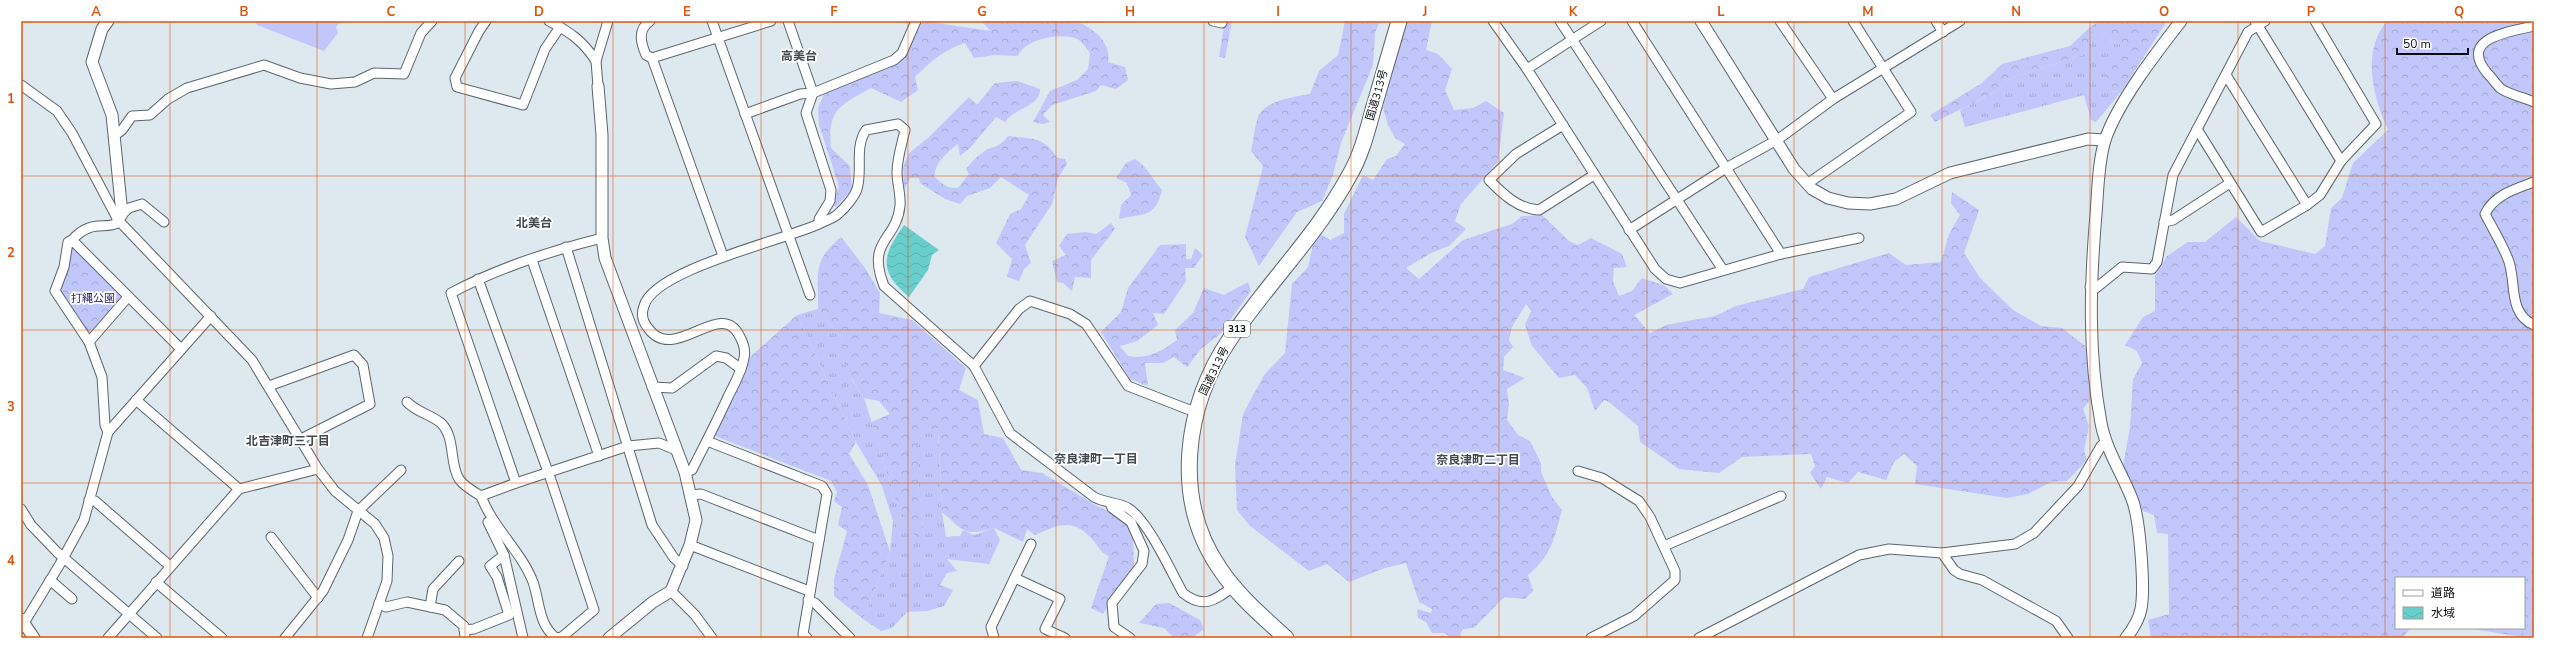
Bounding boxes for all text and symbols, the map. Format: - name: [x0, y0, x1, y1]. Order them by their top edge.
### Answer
- text: A: [91, 3, 101, 21]
- text: B: [240, 3, 249, 21]
- text: C: [387, 3, 396, 21]
- text: D: [534, 3, 544, 21]
- text: E: [683, 3, 691, 21]
- text: F: [830, 3, 838, 21]
- text: G: [977, 3, 987, 21]
- text: H: [1125, 3, 1135, 21]
- text: I: [1276, 3, 1280, 21]
- text: J: [1422, 3, 1427, 21]
- text: K: [1569, 3, 1578, 21]
- text: L: [1717, 3, 1725, 21]
- text: M: [1862, 3, 1874, 21]
- text: N: [2011, 3, 2021, 21]
- text: O: [2159, 3, 2169, 21]
- text: P: [2307, 3, 2316, 21]
- text: Q: [2454, 3, 2464, 21]
- scale bar: [2397, 30, 2468, 56]
- text: 50 m: [2403, 36, 2431, 52]
- district label: 高美台: [781, 48, 817, 64]
- street label: 国道313号: [1363, 68, 1391, 122]
- text: 1: [7, 90, 15, 108]
- district label: 北美台: [516, 215, 552, 231]
- text: 2: [7, 244, 15, 262]
- park label: 打縄公園: [71, 291, 115, 306]
- road number: 313: [1224, 321, 1250, 337]
- street label: 国道313号: [1196, 344, 1232, 398]
- text: 3: [7, 398, 15, 416]
- district label: 北吉津町三丁目: [246, 433, 330, 449]
- district label: 奈良津町一丁目: [1054, 451, 1138, 467]
- district label: 奈良津町二丁目: [1436, 452, 1520, 468]
- text: 4: [7, 552, 15, 570]
- legend: [2395, 577, 2525, 629]
- text: 道路: [2431, 585, 2455, 601]
- text: 水域: [2431, 605, 2455, 621]

